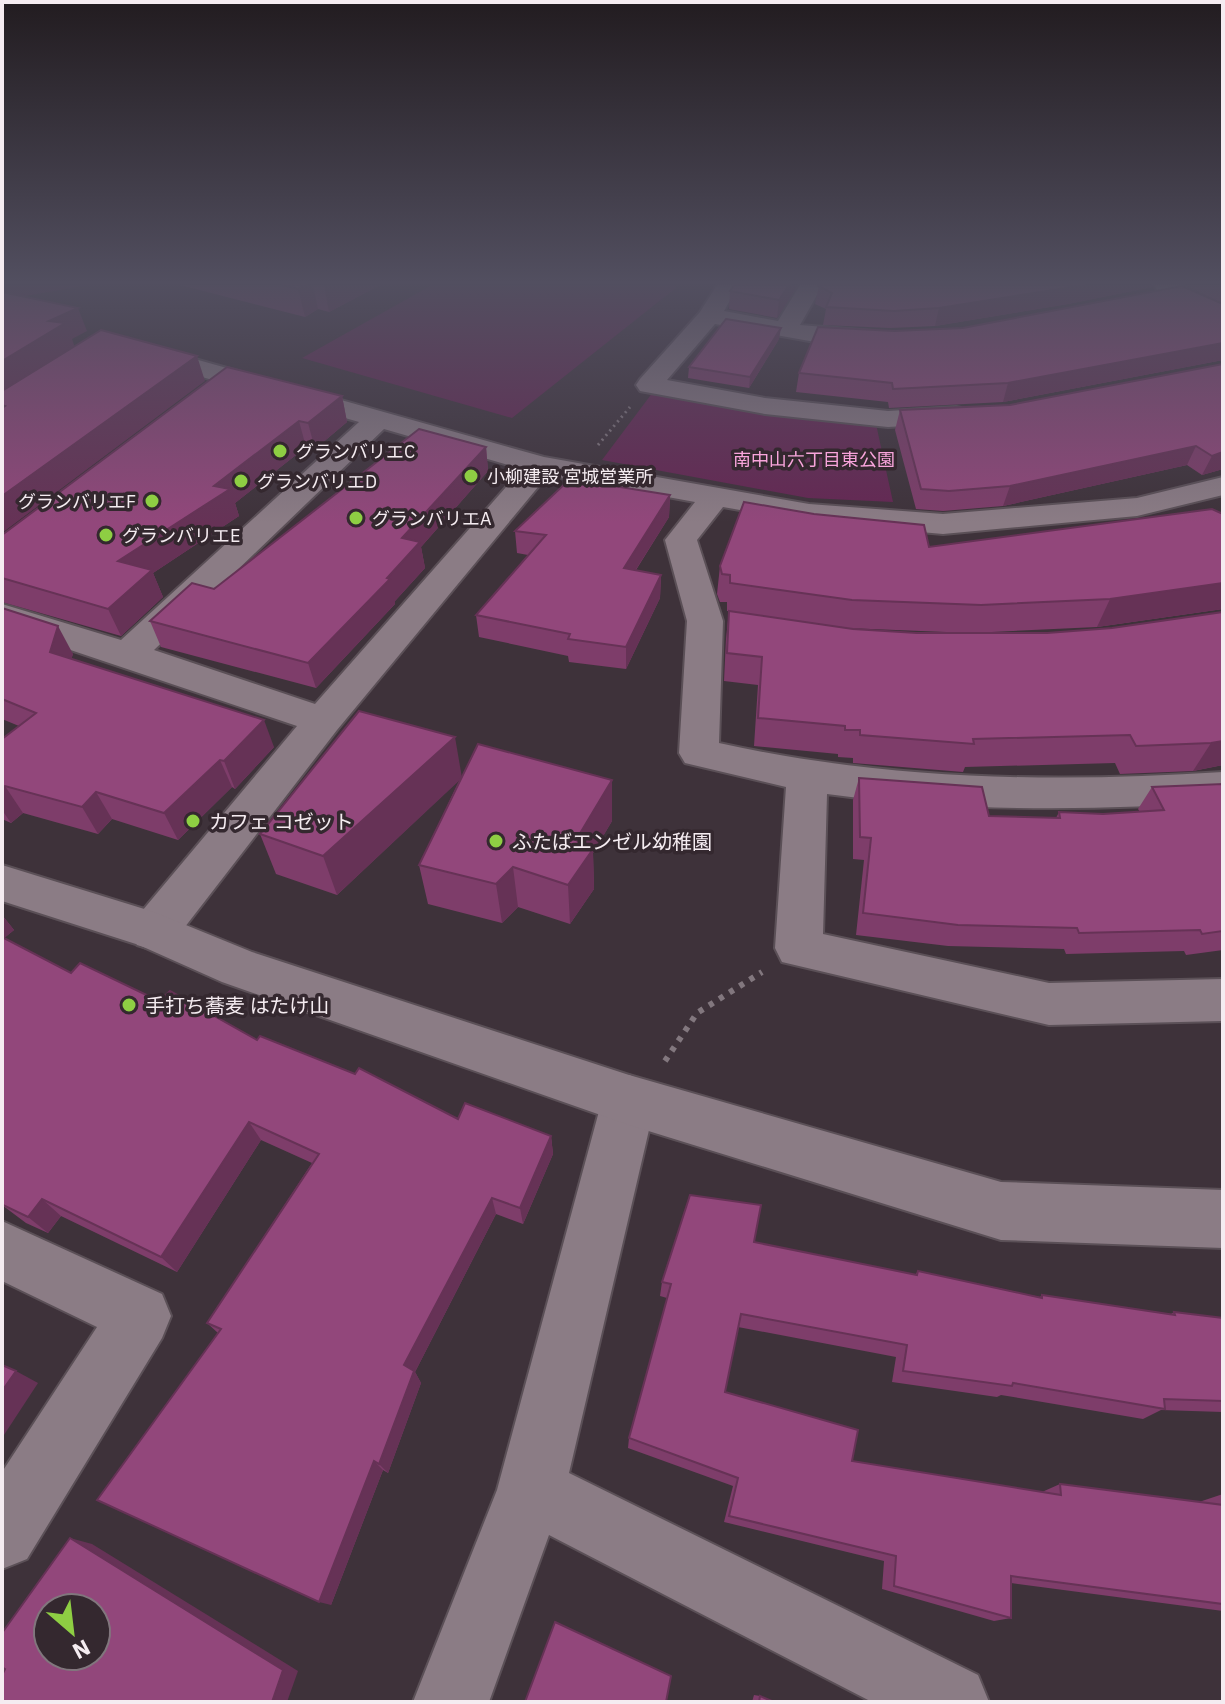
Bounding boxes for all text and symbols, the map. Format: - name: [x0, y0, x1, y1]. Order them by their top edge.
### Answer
- place label: グランバリエC: [296, 440, 415, 463]
- marker: グランバリエC: [271, 442, 289, 460]
- park label: 南中山六丁目東公園: [733, 448, 895, 471]
- place label: 小柳建設 宮城営業所: [487, 465, 653, 488]
- marker: 小柳建設 宮城営業所: [462, 467, 480, 485]
- place label: グランバリエD: [257, 470, 377, 493]
- marker: グランバリエD: [232, 472, 250, 490]
- place label: グランバリエF: [18, 490, 136, 513]
- marker: グランバリエF: [143, 492, 161, 510]
- place label: グランバリエA: [372, 507, 492, 530]
- marker: グランバリエA: [347, 509, 365, 527]
- place label: グランバリエE: [122, 524, 241, 547]
- marker: グランバリエE: [97, 526, 115, 544]
- place label: カフェ コゼット: [209, 808, 354, 835]
- marker: カフェ コゼット: [184, 812, 202, 830]
- place label: ふたばエンゼル幼稚園: [512, 828, 712, 855]
- marker: ふたばエンゼル幼稚園: [487, 832, 505, 850]
- place label: 手打ち蕎麦 はたけ山: [145, 992, 329, 1019]
- marker: 手打ち蕎麦 はたけ山: [120, 996, 138, 1014]
- north arrow: [32, 1592, 112, 1672]
- text: N: [68, 1634, 95, 1667]

